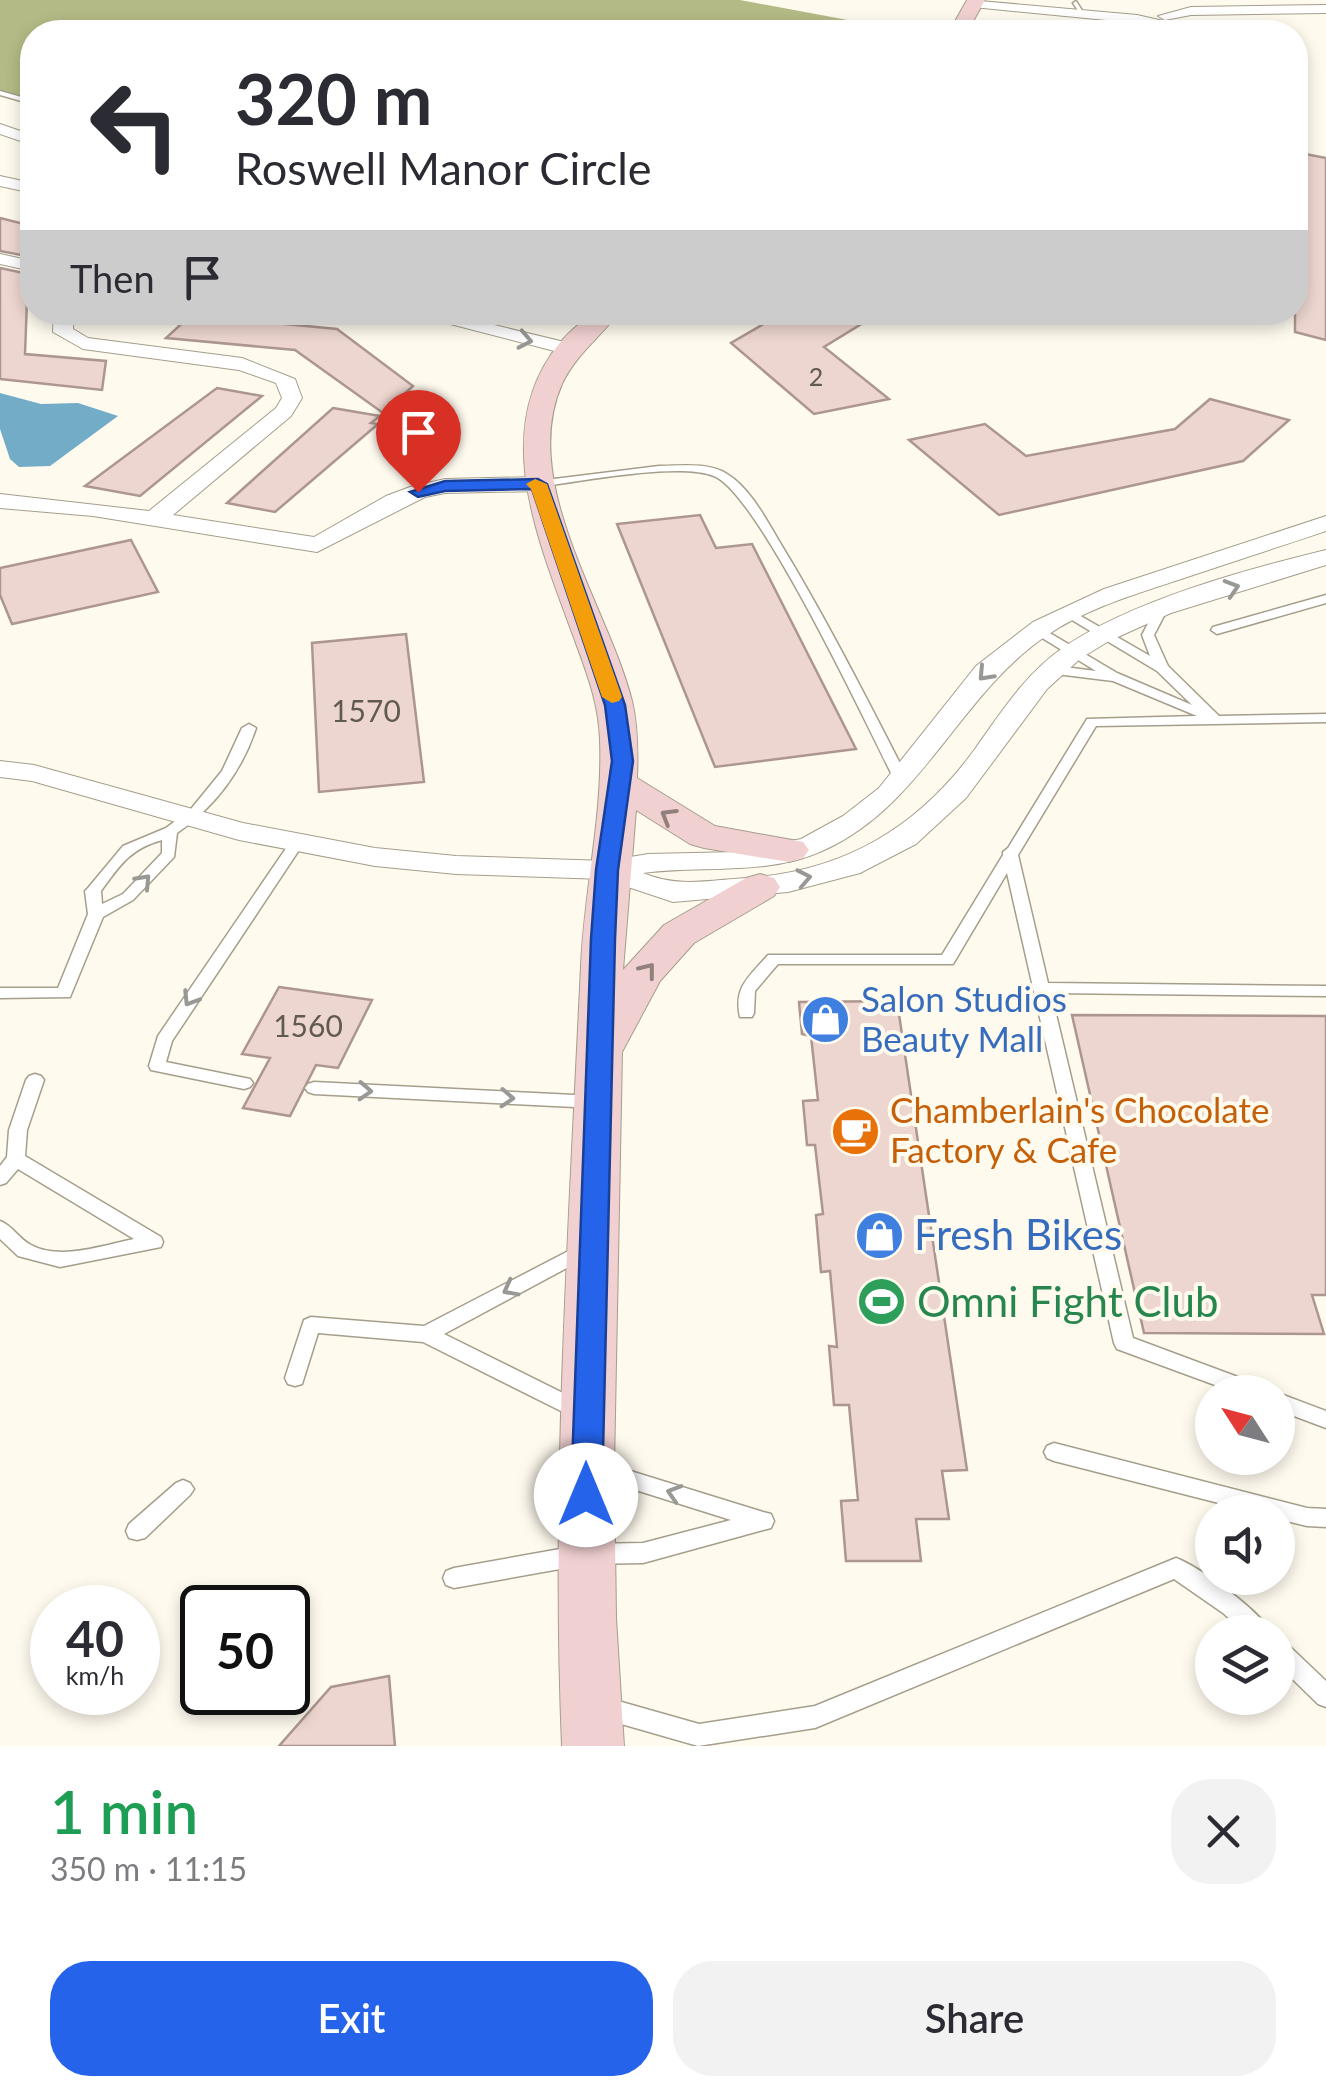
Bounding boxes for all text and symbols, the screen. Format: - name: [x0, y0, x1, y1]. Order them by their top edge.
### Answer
- text: 320 m: [235, 56, 432, 140]
- icon: left: [70, 60, 200, 190]
- text: Roswell Manor Circle: [235, 141, 652, 195]
- icon: arrive: [175, 250, 230, 305]
- text: Then: [70, 255, 155, 301]
- one-way arrow: [517, 328, 534, 349]
- house number: 2: [809, 361, 823, 391]
- pin: [376, 390, 461, 493]
- icon: arrive: [391, 405, 446, 460]
- one-way arrow: [1222, 579, 1239, 600]
- one-way arrow: [979, 662, 997, 681]
- house number: 1570: [331, 692, 401, 728]
- one-way arrow: [661, 809, 679, 828]
- one-way arrow: [796, 869, 813, 890]
- one-way arrow: [132, 874, 150, 892]
- one-way arrow: [636, 963, 653, 981]
- place label: Salon Studios Beauty Mall: [861, 977, 1067, 1059]
- one-way arrow: [183, 988, 202, 1006]
- shop icon: Salon Studios Beauty Mall: [800, 994, 852, 1046]
- house number: 1560: [273, 1007, 343, 1043]
- one-way arrow: [358, 1080, 374, 1101]
- one-way arrow: [499, 1087, 515, 1108]
- place label: Chamberlain's Chocolate Factory & Cafe: [890, 1088, 1269, 1170]
- cafe icon: Chamberlain's Chocolate Factory & Cafe: [829, 1105, 881, 1157]
- shop icon: Fresh Bikes: [853, 1209, 905, 1261]
- place label: Fresh Bikes: [914, 1209, 1122, 1259]
- sports icon: Omni Fight Club: [856, 1276, 908, 1328]
- place label: Omni Fight Club: [917, 1276, 1218, 1326]
- one-way arrow: [503, 1277, 521, 1296]
- north arrow: [1195, 1375, 1295, 1475]
- map controls: [1195, 1375, 1295, 1715]
- position arrow: [534, 1443, 638, 1547]
- one-way arrow: [667, 1484, 684, 1505]
- button: sound: [1195, 1495, 1295, 1595]
- speed limit sign: 50: [180, 1585, 310, 1715]
- text: 40: [66, 1608, 124, 1668]
- button: layers: [1195, 1615, 1295, 1715]
- text: km/h: [66, 1660, 124, 1690]
- text: 1 min: [50, 1775, 198, 1847]
- button: close: [1171, 1779, 1276, 1884]
- text: 350 m · 11:15: [50, 1849, 247, 1888]
- button: Exit: [50, 1961, 653, 2076]
- button: Share: [673, 1961, 1276, 2076]

